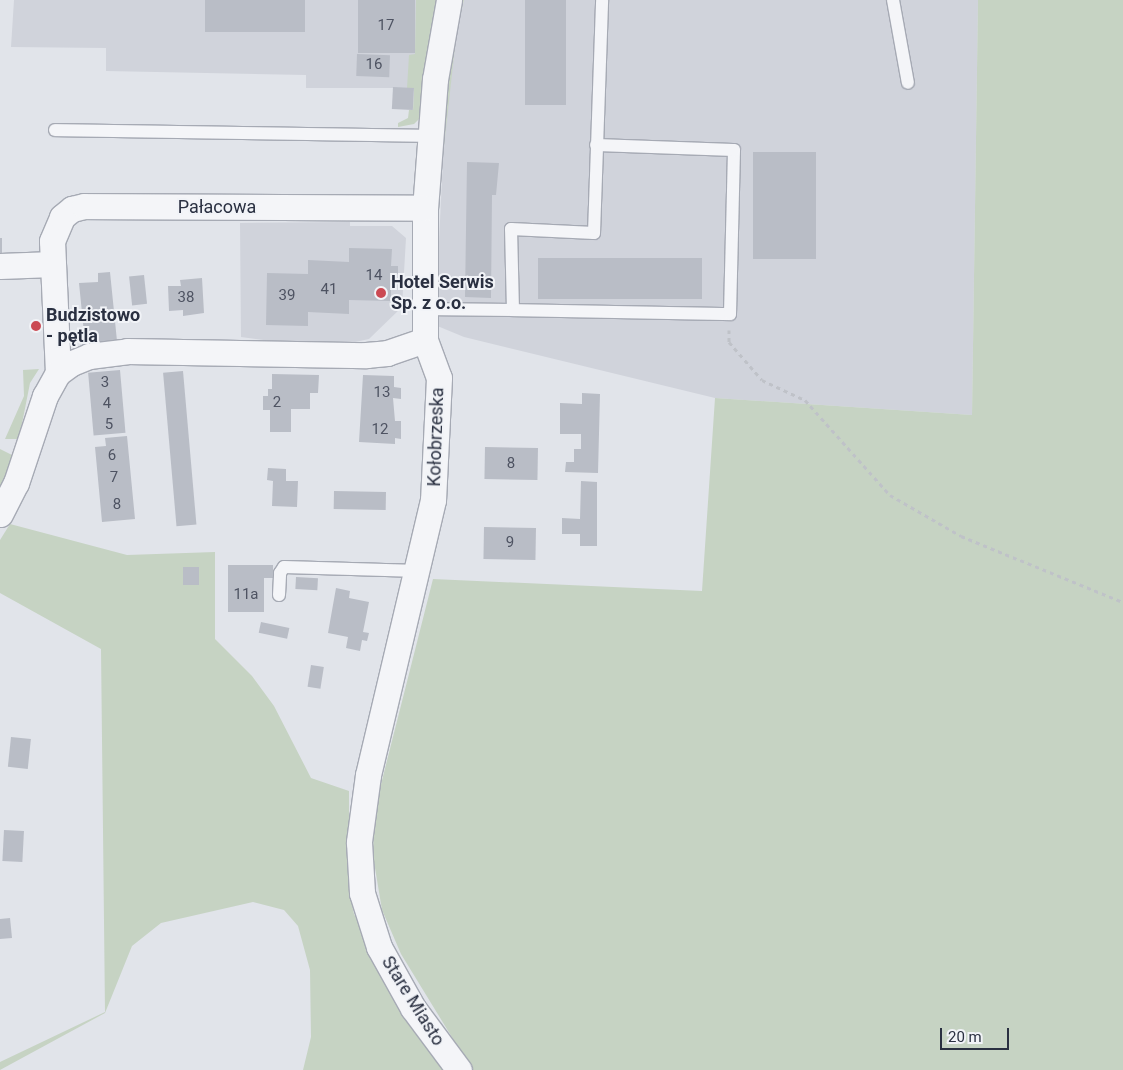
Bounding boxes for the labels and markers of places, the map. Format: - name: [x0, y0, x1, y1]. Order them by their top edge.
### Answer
- place label: Hotel Serwis Sp. z o.o.: [391, 272, 494, 314]
- marker: Hotel Serwis Sp. z o.o.: [375, 287, 387, 299]
- place label: Budzistowo - pętla: [46, 305, 140, 348]
- marker: Budzistowo - pętla: [30, 320, 42, 332]

